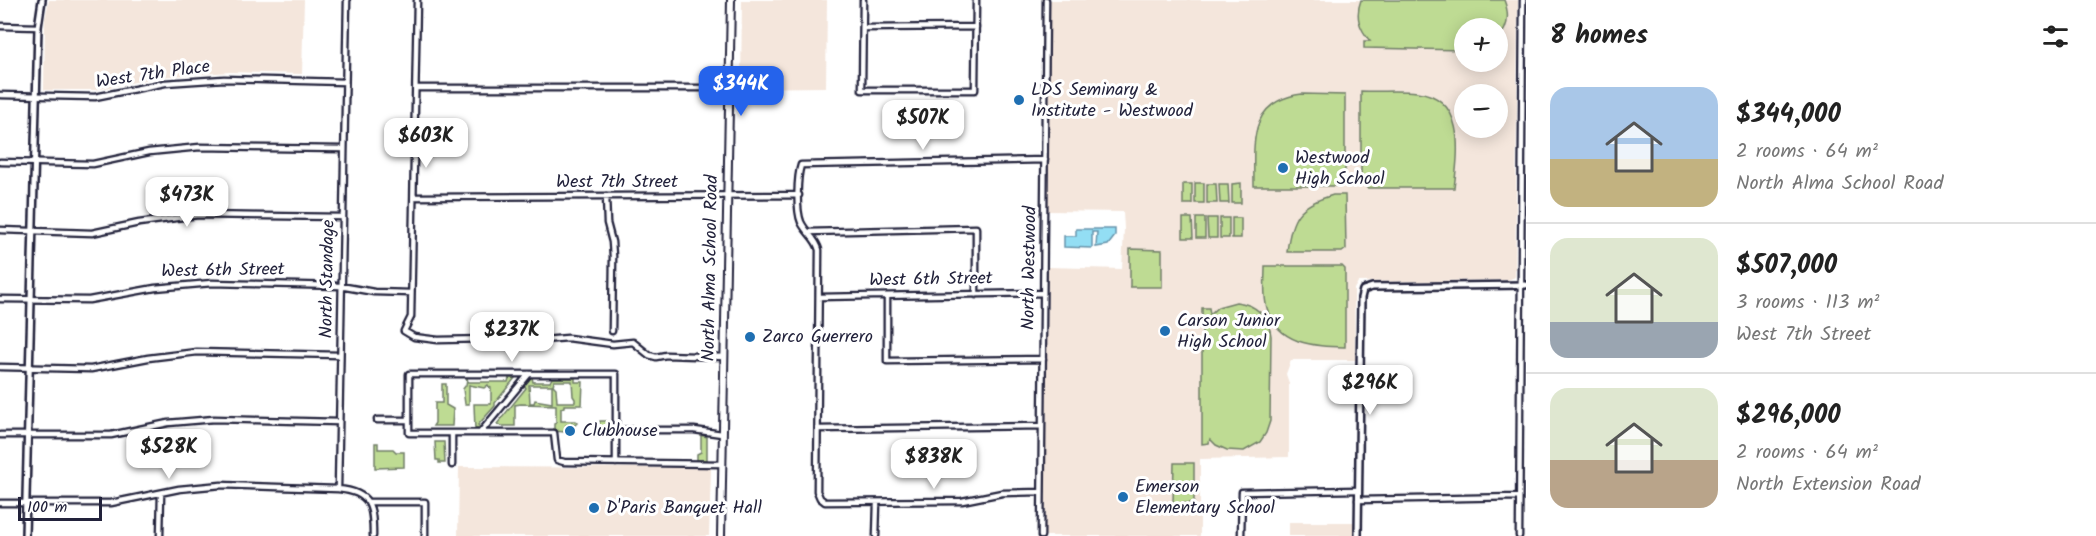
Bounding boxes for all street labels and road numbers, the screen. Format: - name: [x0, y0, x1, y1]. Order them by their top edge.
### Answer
- street label: West 7th Place: [94, 53, 212, 97]
- street label: West 7th Street: [556, 168, 679, 197]
- street label: North Alma School Road: [695, 173, 727, 362]
- street label: North Westwood: [1014, 205, 1046, 330]
- street label: North Standage: [312, 219, 344, 339]
- street label: West 6th Street: [161, 255, 286, 287]
- street label: West 6th Street: [869, 264, 994, 296]

